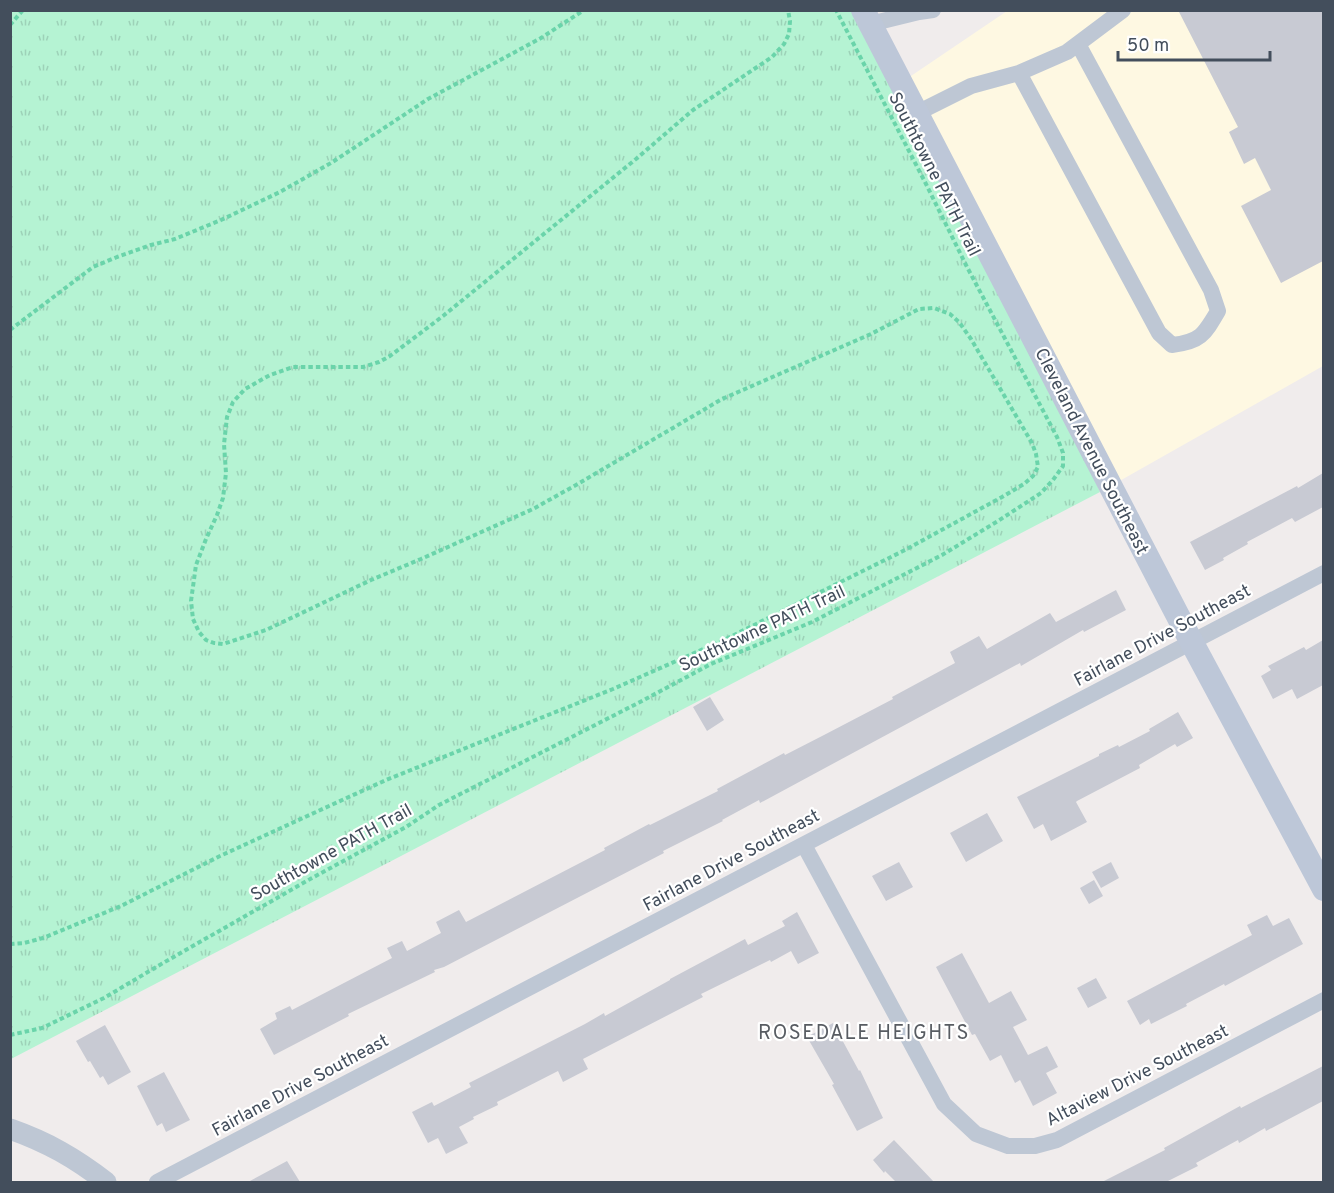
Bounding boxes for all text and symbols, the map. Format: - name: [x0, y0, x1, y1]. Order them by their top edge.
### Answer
- scale bar: [1118, 24, 1270, 62]
- text: 50 m: [1127, 35, 1169, 58]
- street label: Southtowne PATH Trail: [882, 89, 985, 261]
- street label: Cleveland Avenue Southeast: [1028, 344, 1153, 559]
- street label: Fairlane Drive Southeast: [1070, 580, 1255, 693]
- street label: Southtowne PATH Trail: [676, 581, 850, 678]
- street label: Southtowne PATH Trail: [247, 799, 417, 907]
- street label: Fairlane Drive Southeast: [639, 805, 824, 918]
- street label: Altaview Drive Southeast: [1043, 1020, 1233, 1132]
- district label: ROSEDALE HEIGHTS: [758, 1021, 970, 1047]
- street label: Fairlane Drive Southeast: [208, 1030, 393, 1143]

